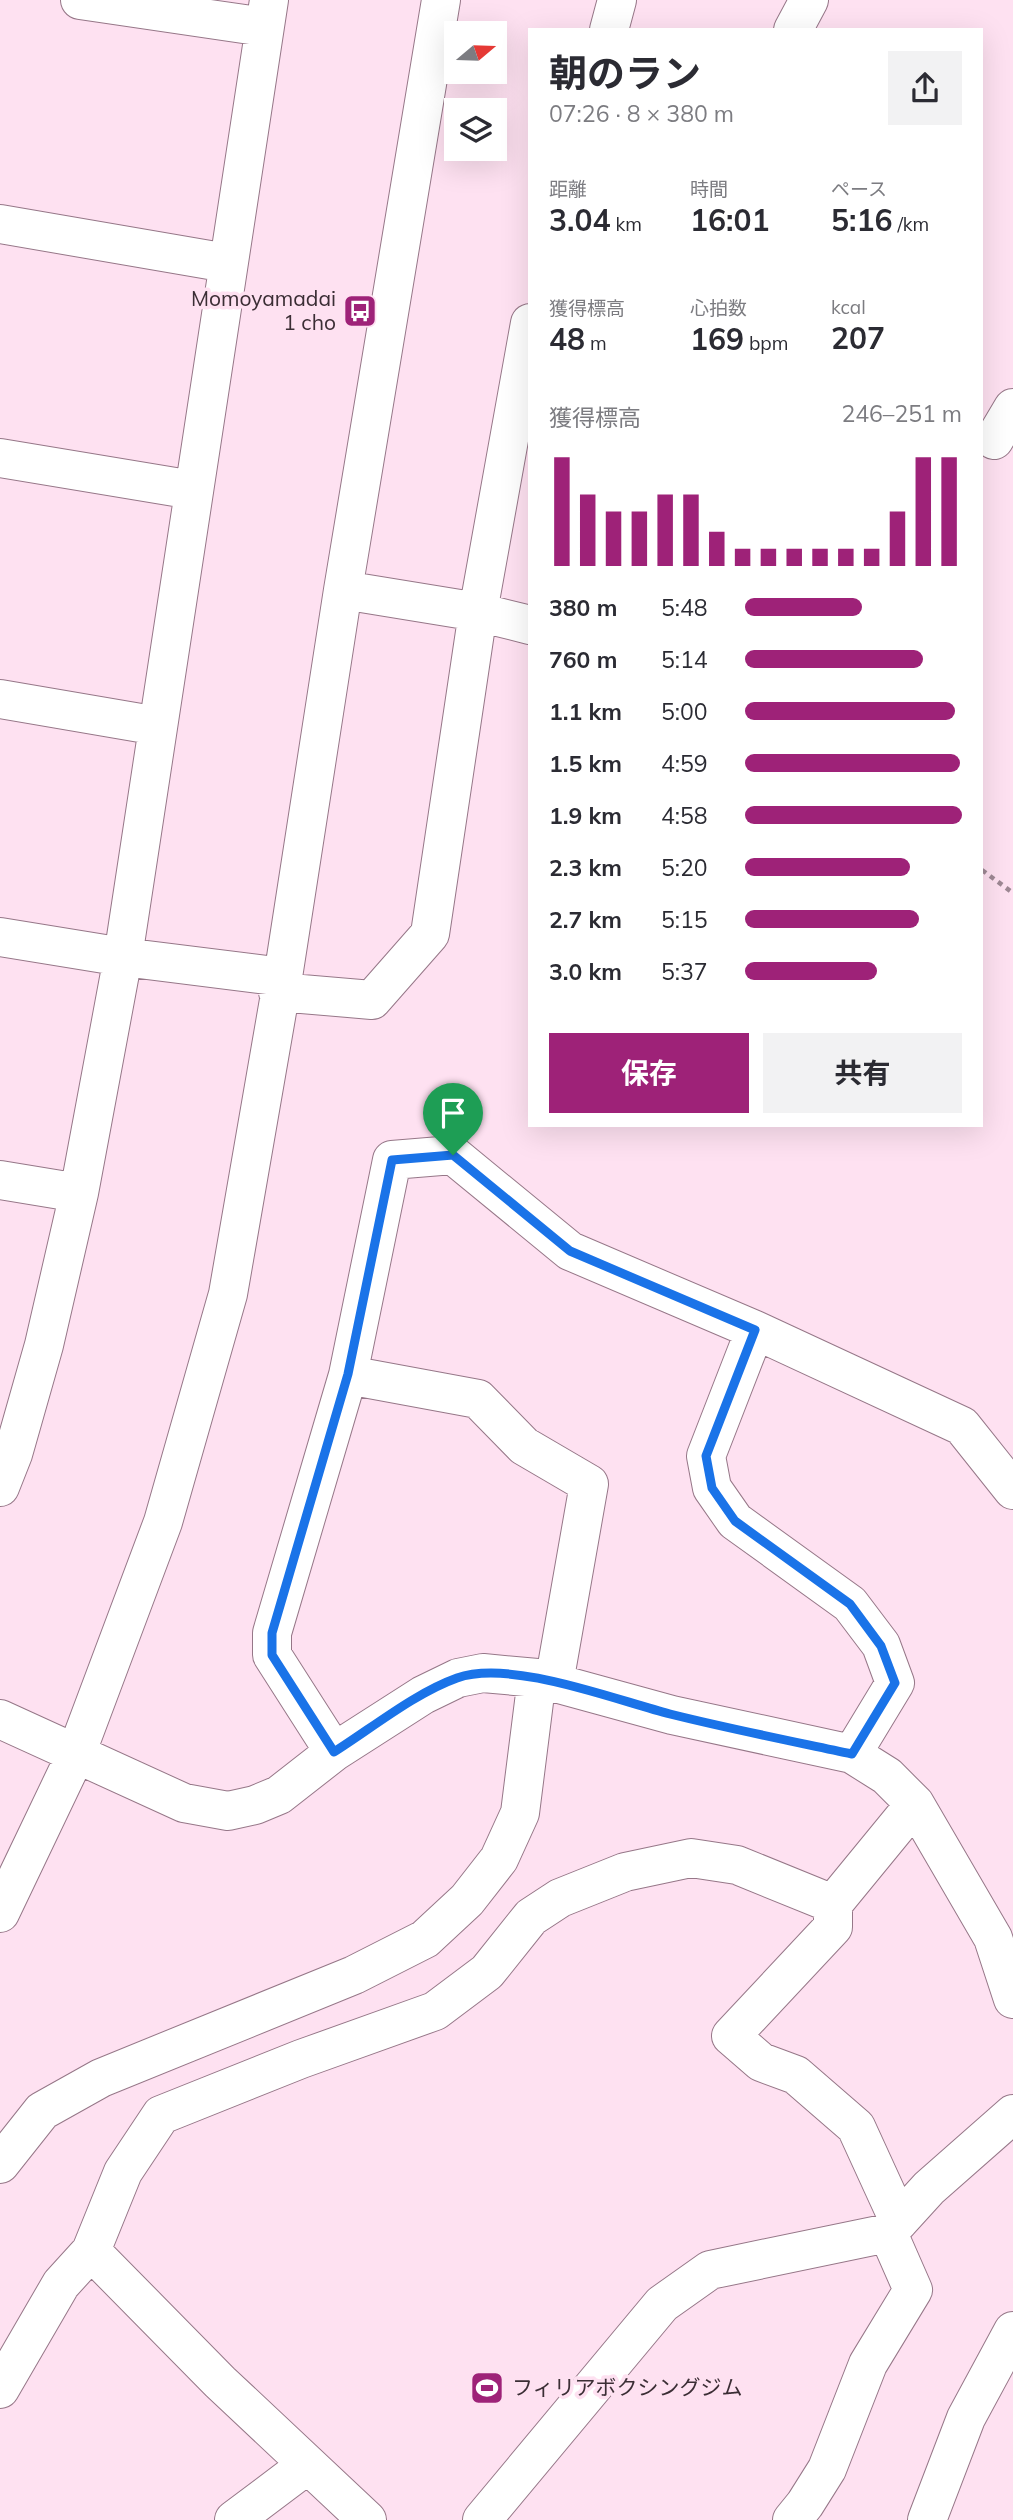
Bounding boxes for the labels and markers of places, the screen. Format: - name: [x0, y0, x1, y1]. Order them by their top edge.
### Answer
- place label: Momoyamadai 1 cho: [191, 285, 336, 335]
- bus stop icon: Momoyamadai 1 cho: [341, 292, 379, 330]
- pin: [423, 1083, 483, 1155]
- sports icon: フィリアボクシングジム: [468, 2369, 506, 2407]
- place label: フィリアボクシングジム: [512, 2374, 743, 2400]

